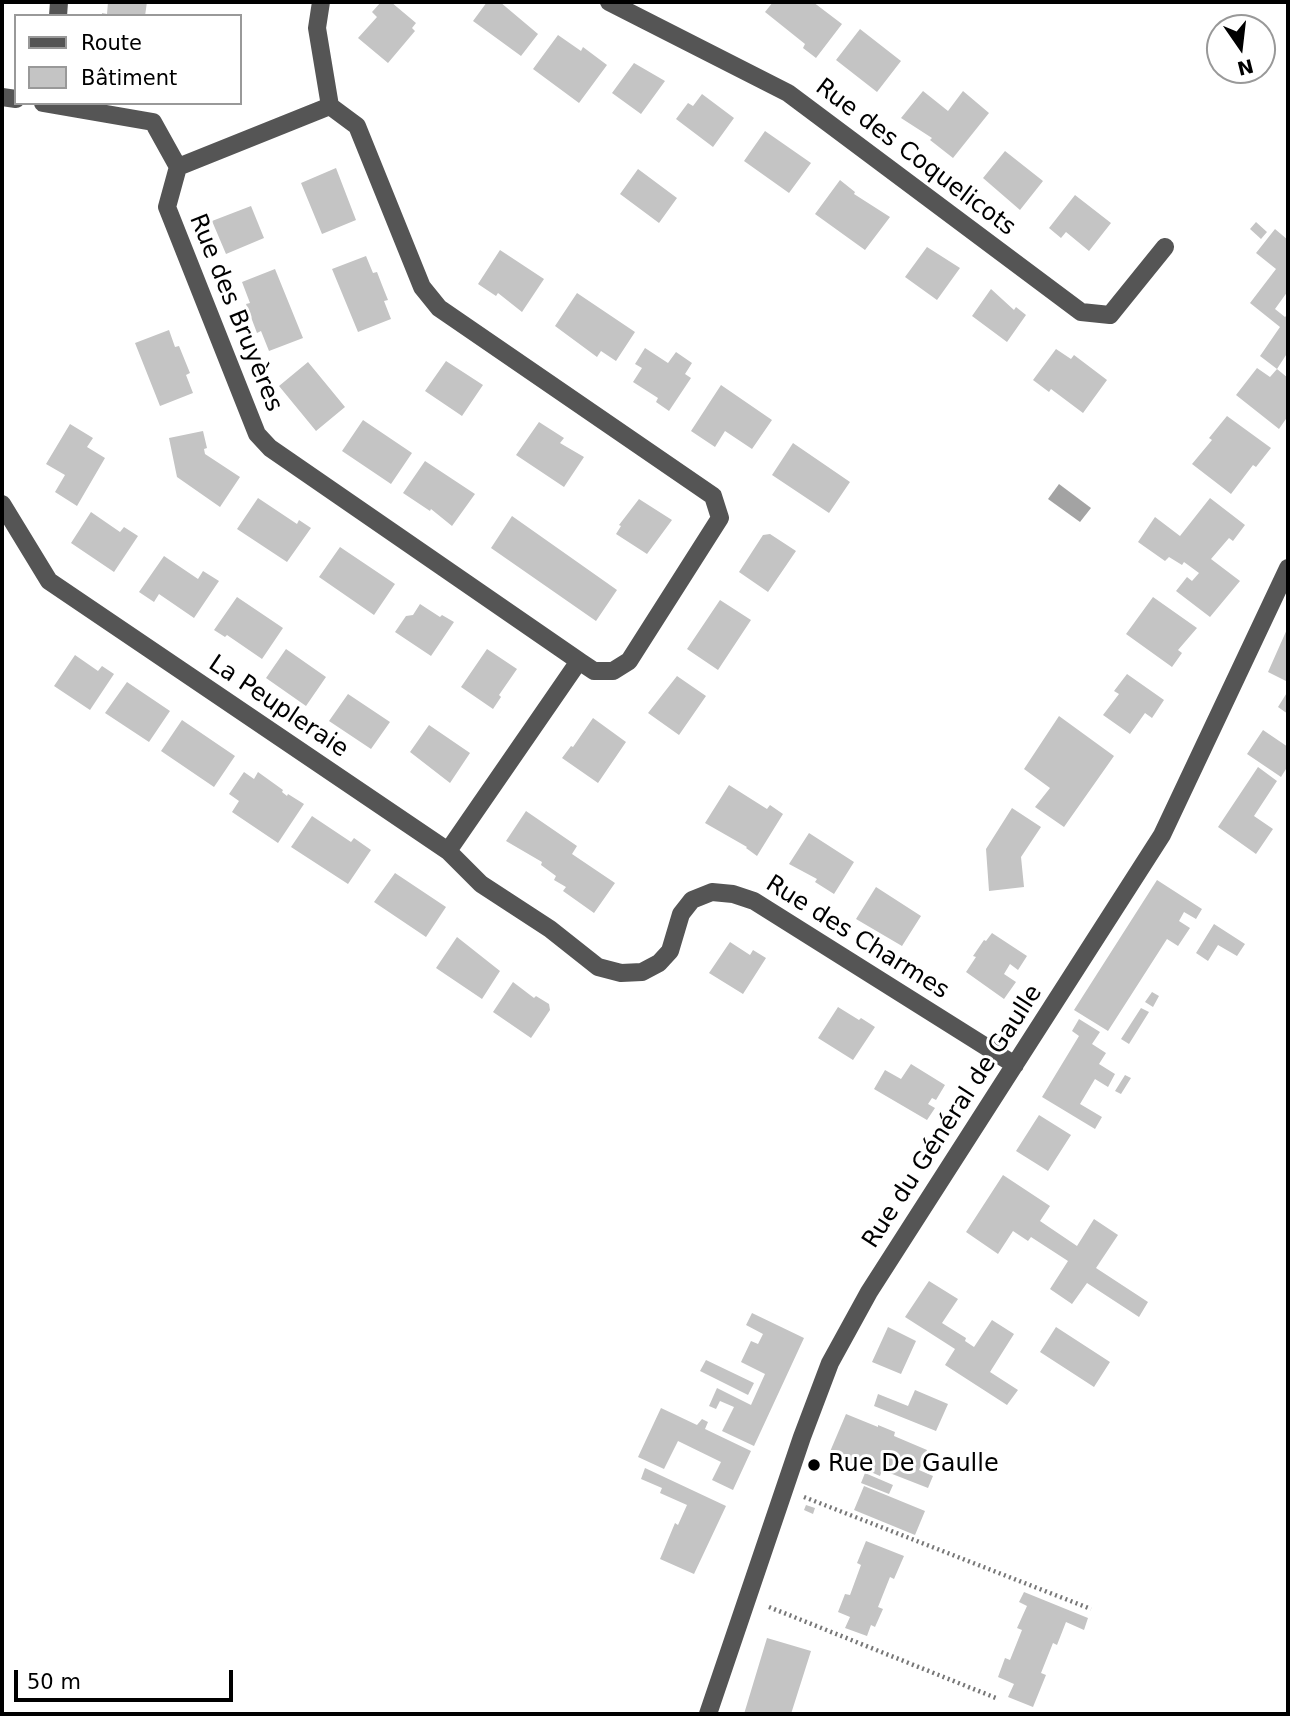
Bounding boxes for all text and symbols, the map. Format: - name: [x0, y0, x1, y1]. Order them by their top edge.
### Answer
- legend: [14, 14, 242, 105]
- north arrow: [1206, 14, 1276, 84]
- text: Route: [81, 31, 142, 55]
- text: N: [1235, 55, 1256, 80]
- text: Bâtiment: [81, 66, 177, 90]
- street label: Rue des Coquelicots: [809, 73, 1021, 243]
- street label: Rue des Bruyères: [182, 210, 288, 416]
- street label: La Peupleraie: [203, 650, 353, 764]
- street label: Rue des Charmes: [760, 870, 954, 1006]
- street label: Rue du Général de Gaulle: [857, 980, 1049, 1254]
- place label: Rue De Gaulle: [828, 1451, 999, 1479]
- marker: Rue De Gaulle: [806, 1457, 822, 1473]
- scale bar: [18, 1656, 236, 1700]
- text: 50 m: [27, 1670, 81, 1694]

